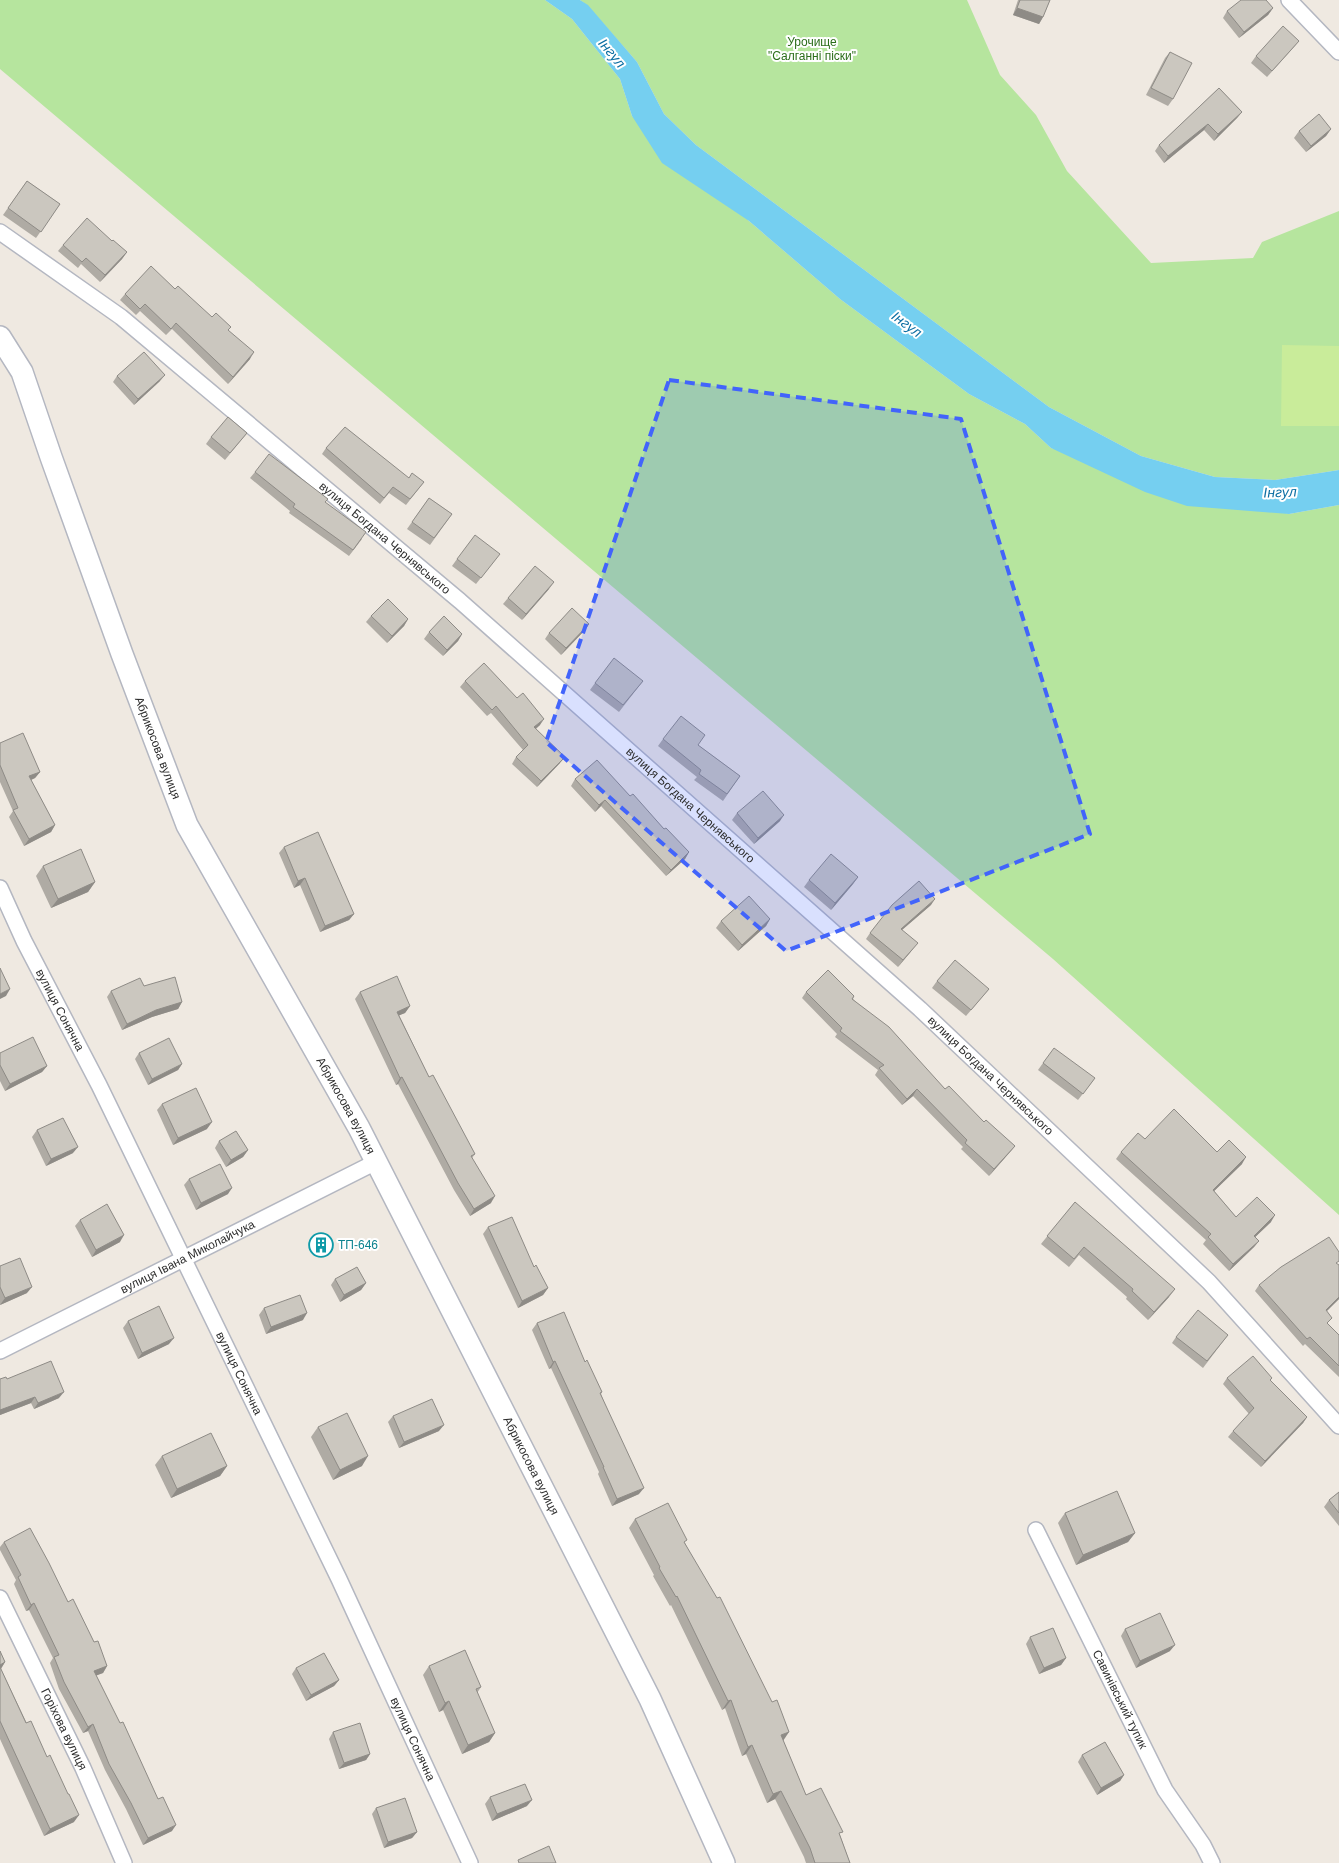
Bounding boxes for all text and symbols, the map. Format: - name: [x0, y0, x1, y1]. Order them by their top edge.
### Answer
- water label: Інгул: [595, 35, 629, 71]
- park label: Урочище "Салганні піски": [768, 35, 856, 63]
- water label: Інгул: [889, 308, 925, 340]
- street label: вулиця Богдана Чернявського: [316, 479, 454, 597]
- water label: Інгул: [1263, 483, 1297, 501]
- street label: Абрикосова вулиця: [132, 695, 183, 801]
- street label: вулиця Богдана Чернявського: [623, 745, 758, 866]
- street label: вулиця Сонячна: [33, 967, 87, 1054]
- street label: вулиця Богдана Чернявського: [925, 1013, 1056, 1138]
- street label: Абрикосова вулиця: [313, 1055, 378, 1156]
- street label: вулиця Івана Миколайчука: [118, 1217, 257, 1296]
- building icon: ТП-646: [308, 1232, 334, 1258]
- place label: ТП-646: [338, 1238, 378, 1252]
- street label: вулиця Сонячна: [213, 1330, 265, 1417]
- street label: Абрикосова вулиця: [500, 1414, 562, 1517]
- street label: Савинівський тупик: [1090, 1648, 1151, 1752]
- street label: Горіхова вулиця: [38, 1686, 90, 1773]
- street label: вулиця Сонячна: [388, 1695, 438, 1783]

